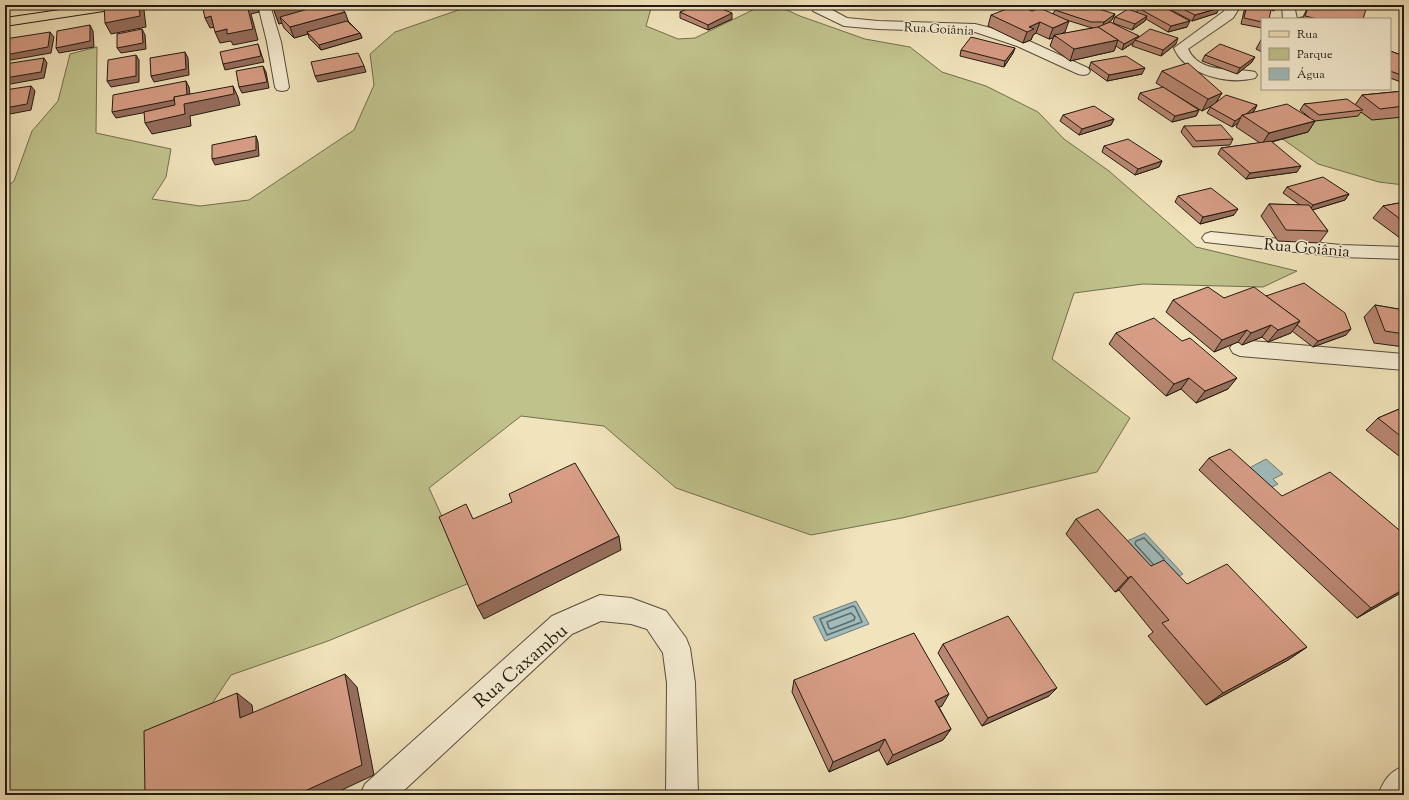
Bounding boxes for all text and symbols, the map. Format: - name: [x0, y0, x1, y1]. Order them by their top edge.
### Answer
- legend: [1261, 18, 1391, 90]
- street label: Rua Goiânia: [903, 19, 974, 41]
- text: Rua: [1297, 26, 1318, 44]
- text: Parque: [1297, 46, 1333, 64]
- text: Água: [1297, 66, 1325, 84]
- street label: Rua Goiânia: [1263, 234, 1351, 265]
- street label: Rua Caxambu: [469, 618, 575, 715]

